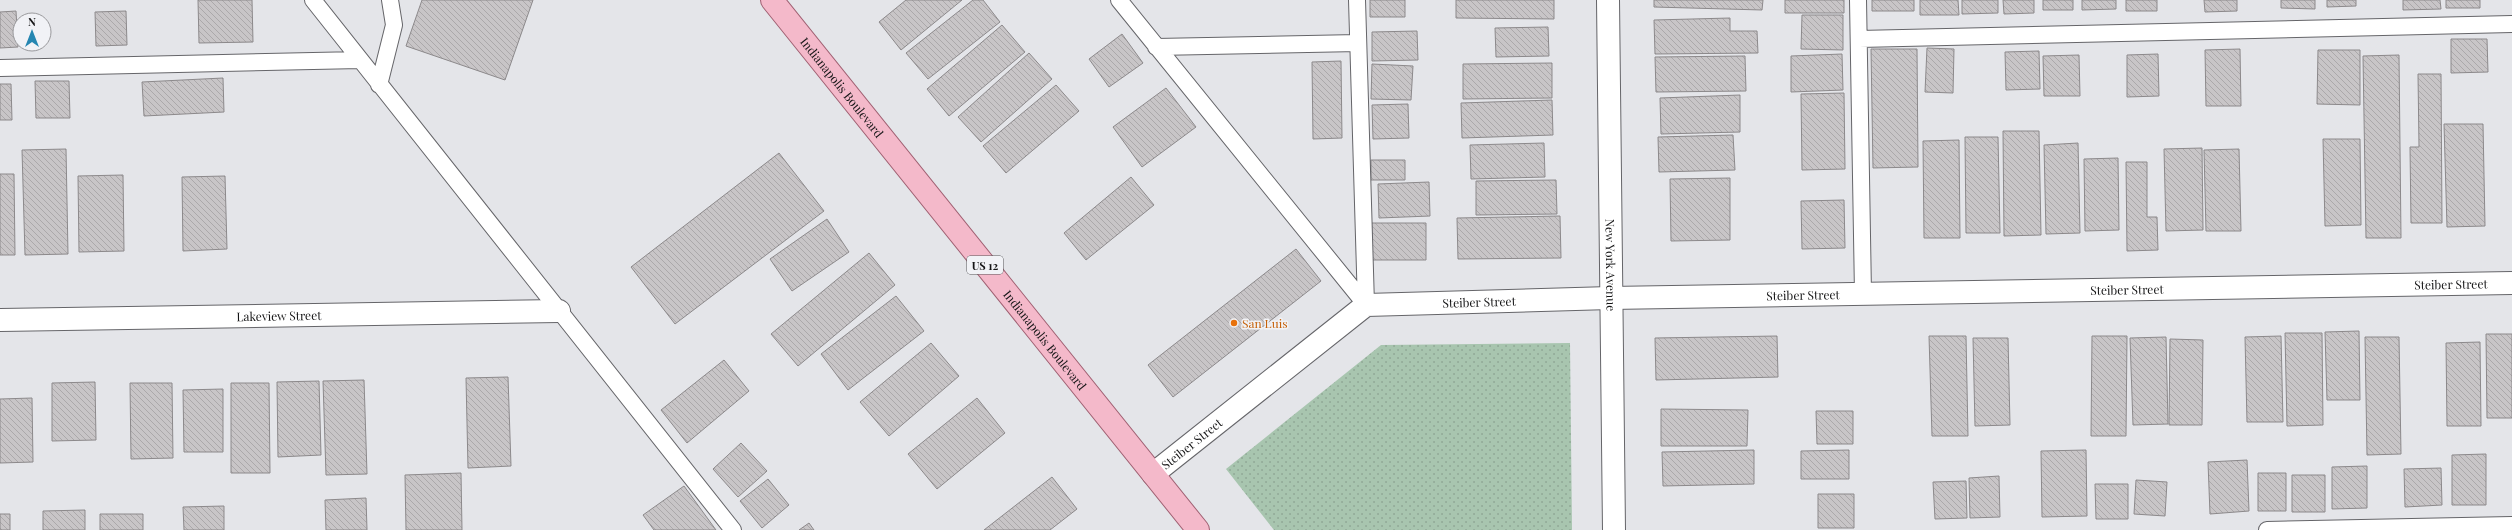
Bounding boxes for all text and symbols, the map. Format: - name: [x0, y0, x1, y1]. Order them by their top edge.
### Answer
- north arrow: [12, 12, 52, 52]
- text: N: [28, 14, 36, 29]
- street label: Indianapolis Boulevard: [797, 34, 887, 141]
- street label: New York Avenue: [1602, 219, 1620, 311]
- road number: US 12: [967, 256, 1003, 274]
- street label: Steiber Street: [2414, 275, 2489, 293]
- street label: Steiber Street: [2090, 281, 2165, 298]
- street label: Steiber Street: [1766, 286, 1841, 303]
- street label: Indianapolis Boulevard: [1000, 287, 1090, 393]
- street label: Steiber Street: [1442, 293, 1517, 311]
- street label: Lakeview Street: [236, 307, 322, 324]
- place label: San Luis: [1242, 315, 1288, 331]
- marker: San Luis: [1229, 318, 1239, 328]
- street label: Steiber Street: [1158, 414, 1226, 473]

